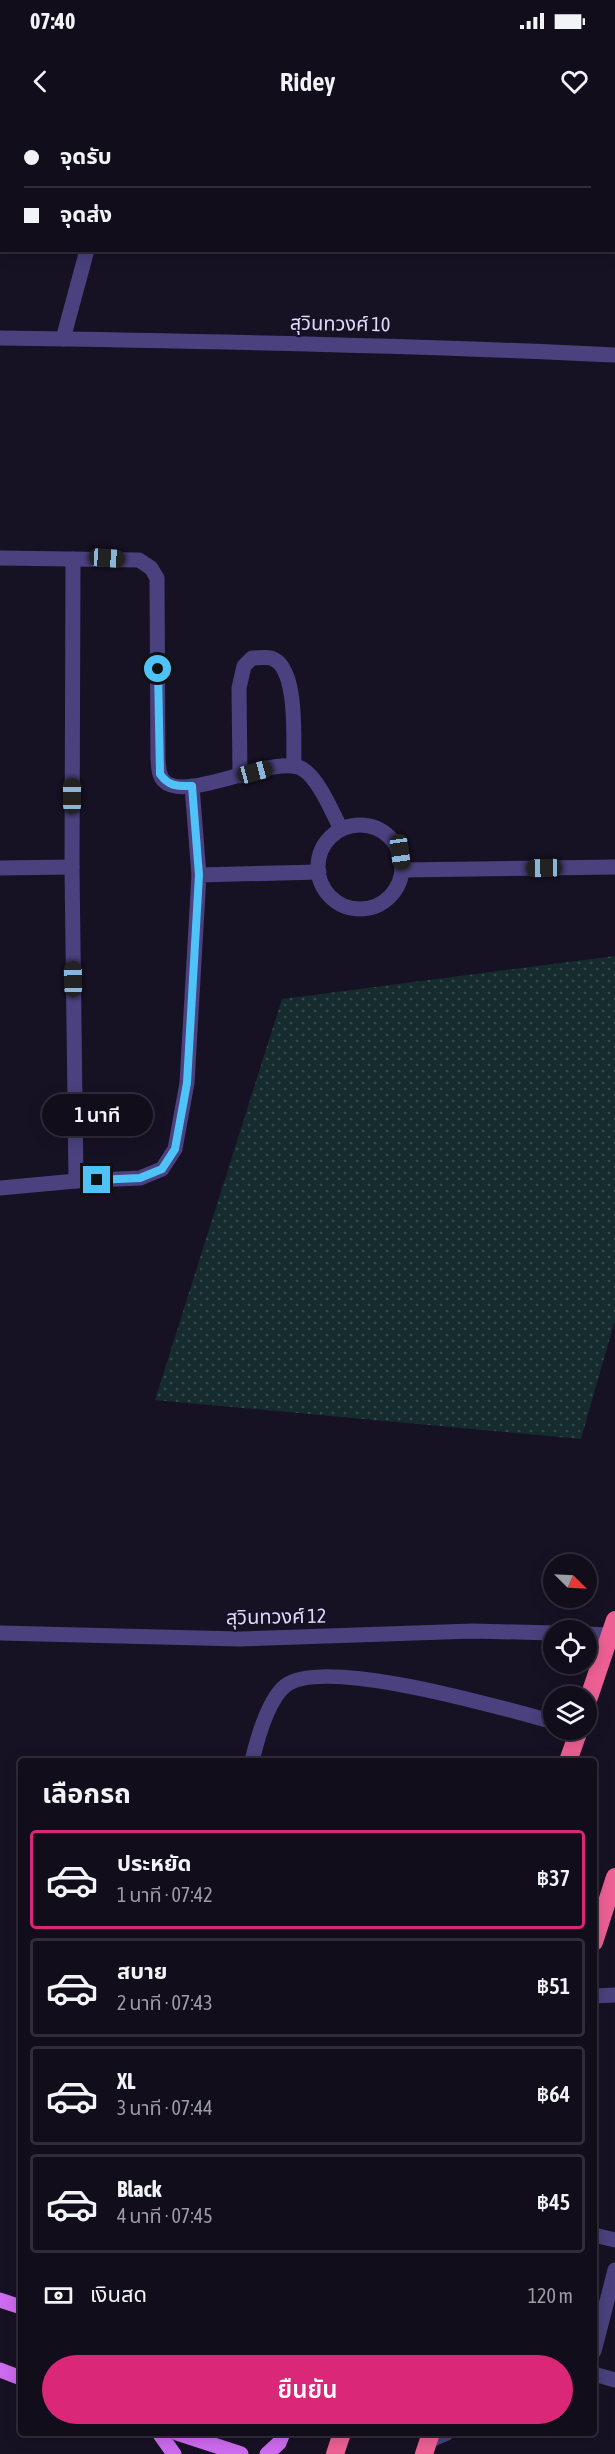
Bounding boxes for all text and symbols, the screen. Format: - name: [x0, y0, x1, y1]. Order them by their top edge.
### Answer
- text: 07:40: [30, 8, 75, 34]
- icon: back: [24, 65, 57, 98]
- icon: heart: [558, 65, 591, 98]
- text: Ridey: [280, 66, 335, 97]
- text: จุดรับ: [60, 143, 112, 169]
- text: จุดส่ง: [60, 201, 112, 227]
- street label: สุวินทวงศ์ 10: [290, 311, 390, 336]
- car: [88, 548, 126, 568]
- route start: [144, 655, 171, 682]
- car: [235, 759, 275, 785]
- car: [63, 778, 81, 814]
- car: [389, 833, 411, 871]
- car: [526, 859, 562, 877]
- car: [64, 961, 82, 997]
- callout: 1 นาที: [42, 1093, 152, 1135]
- text: 1 นาที: [75, 1103, 120, 1126]
- route end: [83, 1166, 110, 1193]
- north arrow: [543, 1554, 597, 1608]
- map controls: [543, 1554, 597, 1740]
- street label: สุวินทวงศ์ 12: [226, 1604, 326, 1629]
- button: locate: [543, 1620, 597, 1674]
- button: layers: [543, 1686, 597, 1740]
- text: เลือกรถ: [42, 1778, 131, 1809]
- text: ประหยัด: [117, 1850, 192, 1876]
- icon: car: [45, 1853, 99, 1907]
- text: ฿37: [537, 1865, 570, 1891]
- text: 1 นาที · 07:42: [117, 1883, 213, 1906]
- text: สบาย: [117, 1958, 167, 1984]
- icon: car: [45, 1961, 99, 2015]
- text: ฿51: [537, 1973, 570, 1999]
- text: 2 นาที · 07:43: [117, 1991, 213, 2014]
- text: XL: [117, 2068, 135, 2094]
- icon: car: [45, 2069, 99, 2123]
- text: ฿64: [537, 2081, 570, 2107]
- text: 3 นาที · 07:44: [117, 2096, 213, 2119]
- text: Black: [117, 2176, 161, 2202]
- icon: car: [45, 2177, 99, 2231]
- text: ฿45: [537, 2189, 570, 2215]
- text: 4 นาที · 07:45: [117, 2204, 213, 2227]
- icon: cash: [42, 2279, 75, 2312]
- text: เงินสด: [90, 2281, 147, 2307]
- text: 120 m: [528, 2284, 573, 2307]
- button: ยืนยัน: [42, 2355, 573, 2424]

